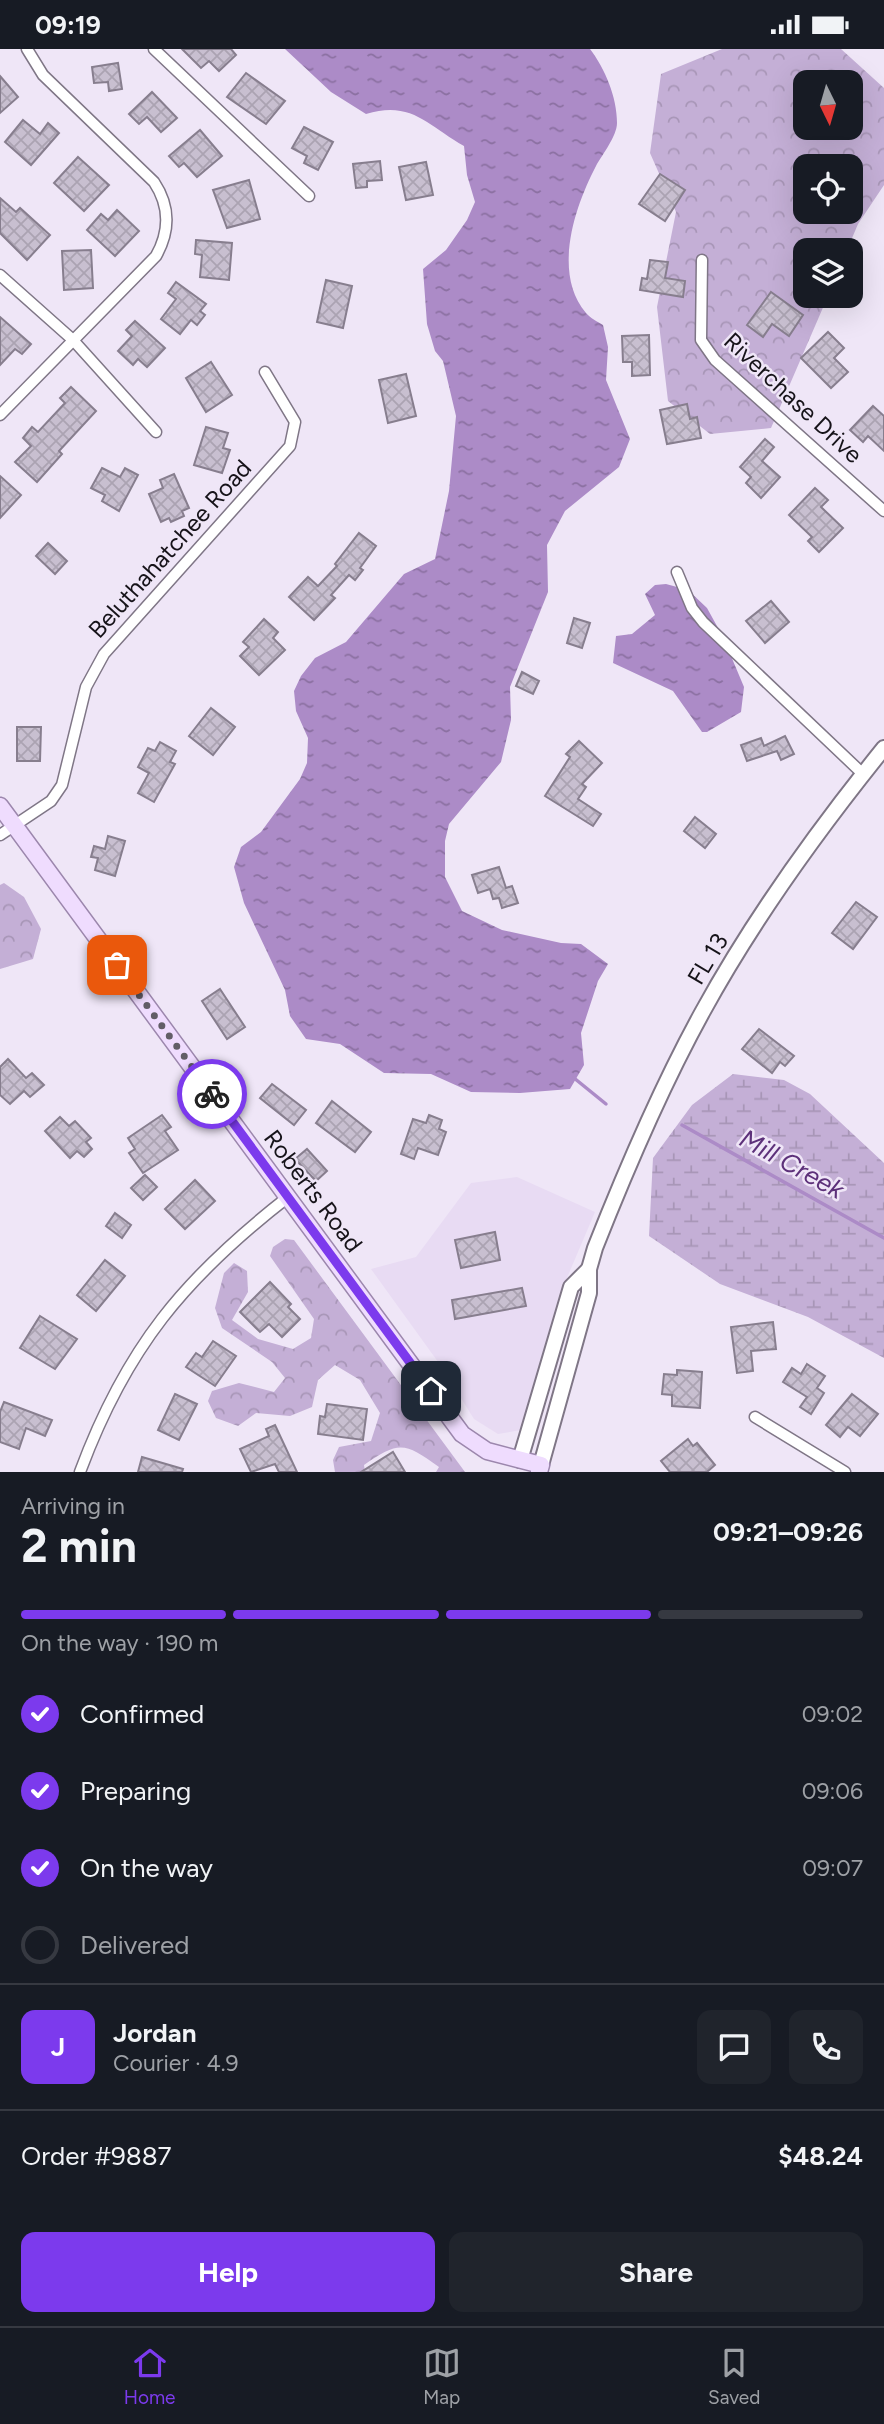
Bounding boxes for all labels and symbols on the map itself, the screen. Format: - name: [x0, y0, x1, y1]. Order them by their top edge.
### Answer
- north arrow: [793, 70, 863, 140]
- street label: Riverchase Drive: [718, 326, 868, 469]
- street label: Beluthahatchee Road: [82, 454, 257, 644]
- street label: FL 13: [681, 928, 734, 990]
- pin: [87, 935, 147, 995]
- courier: [177, 1059, 247, 1129]
- water label: Mill Creek: [734, 1122, 851, 1206]
- street label: Roberts Road: [258, 1124, 369, 1258]
- pin: [401, 1361, 461, 1421]

